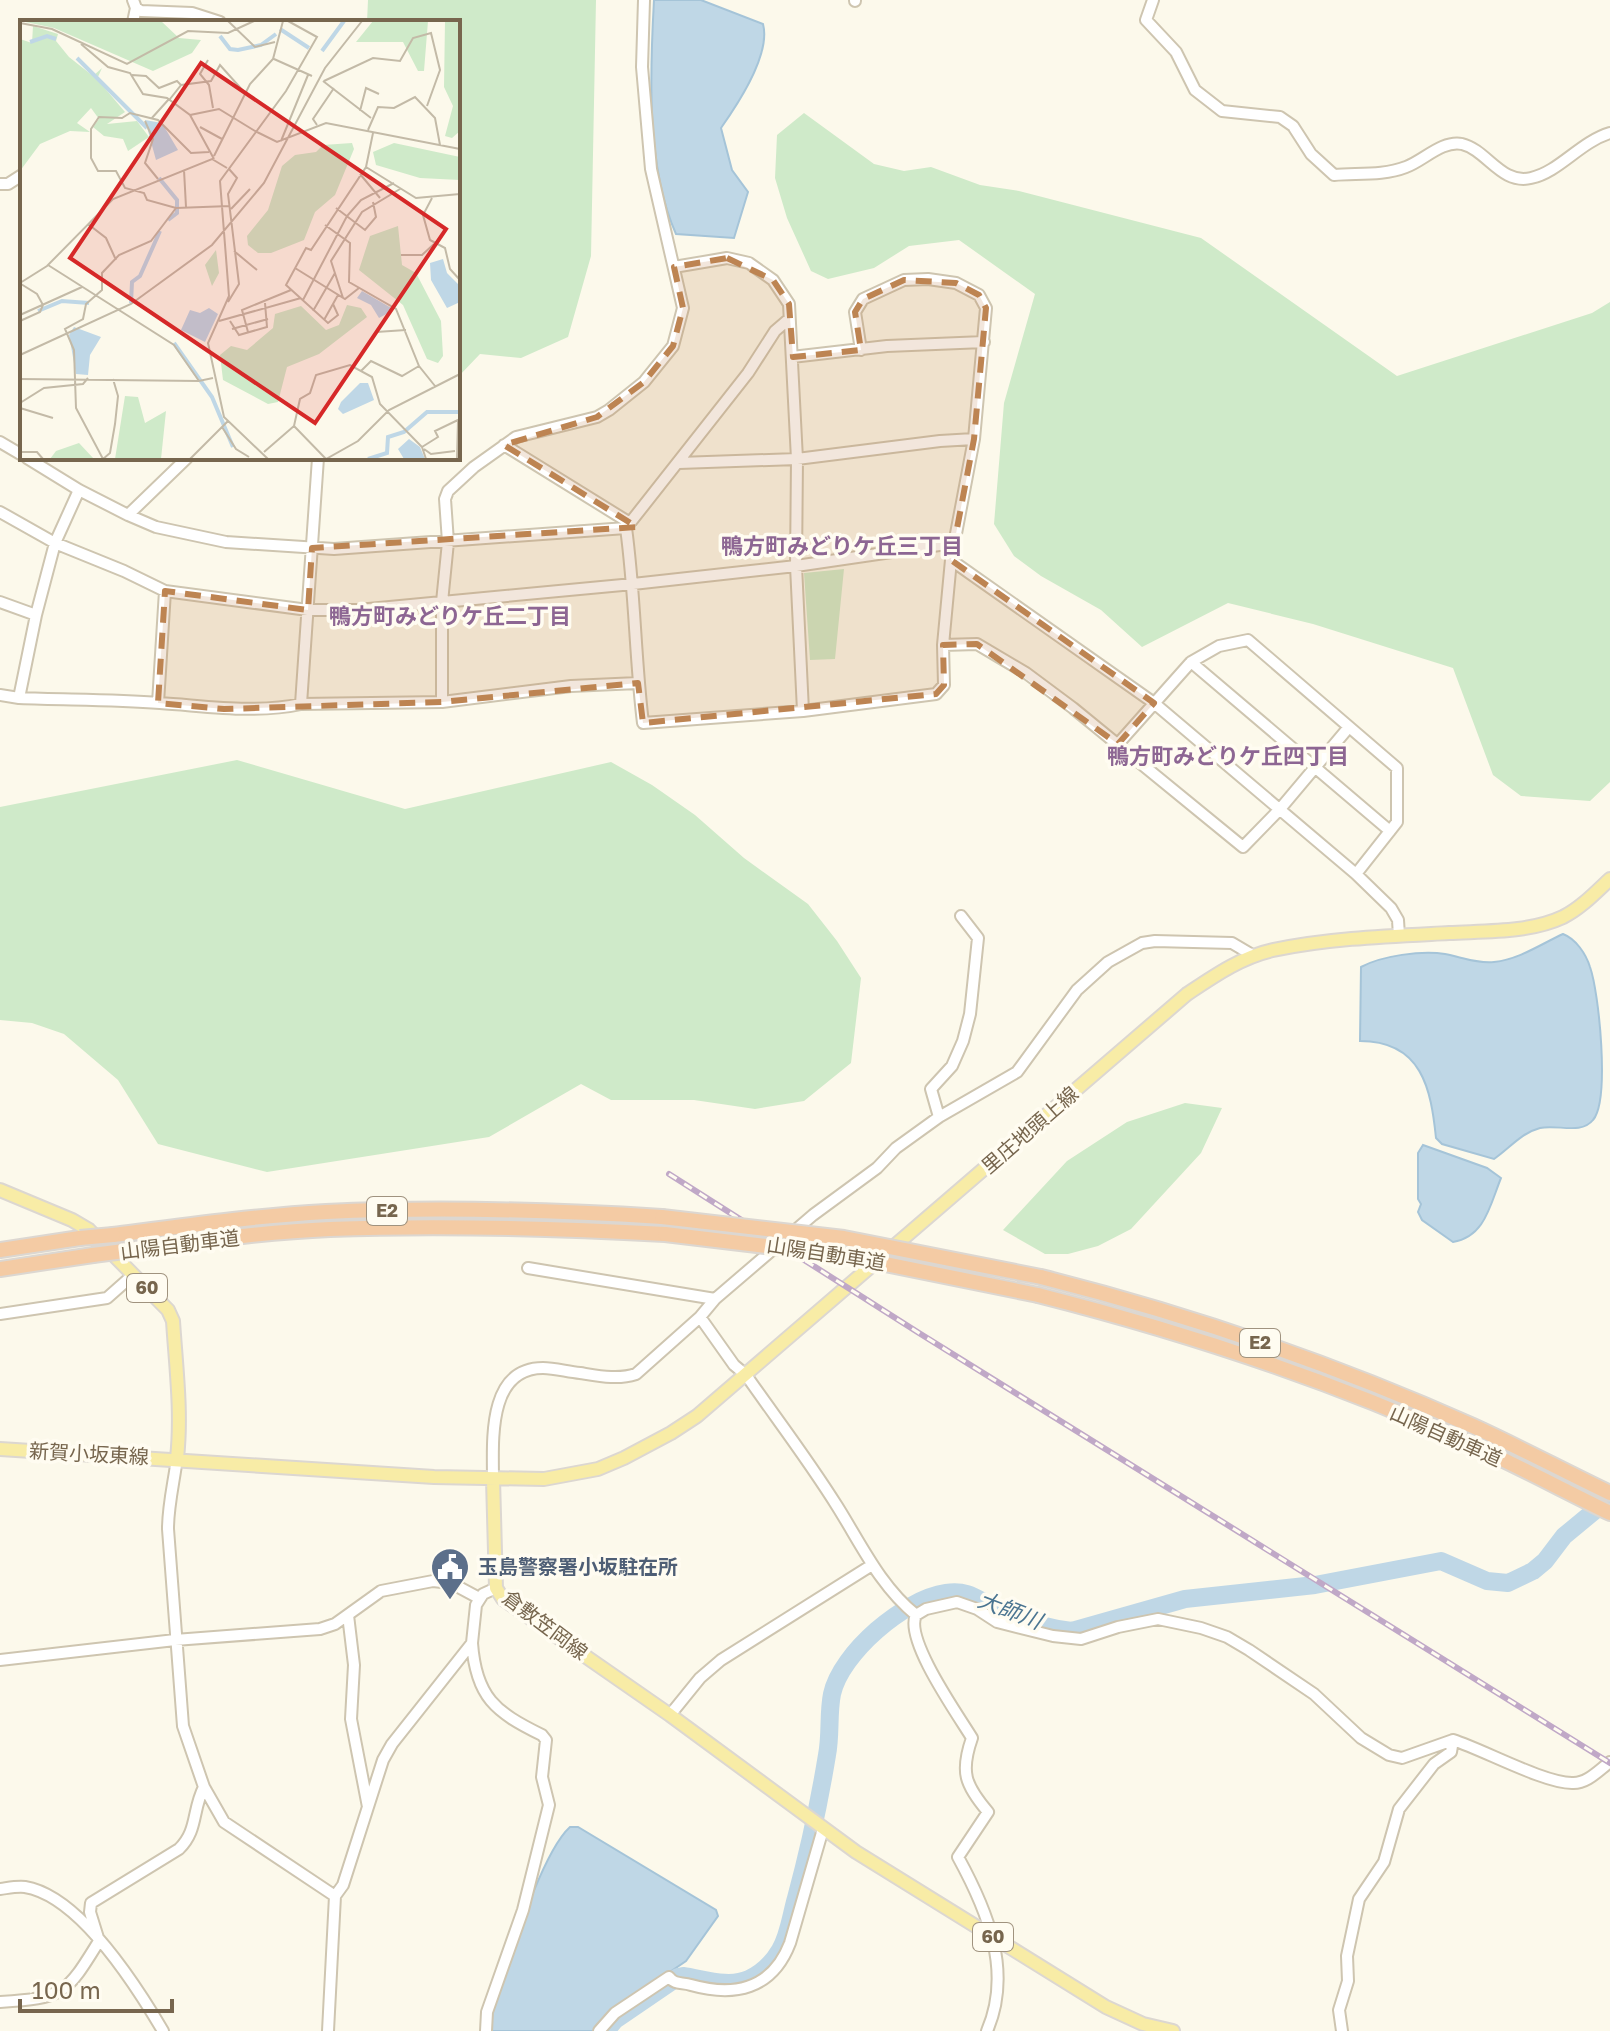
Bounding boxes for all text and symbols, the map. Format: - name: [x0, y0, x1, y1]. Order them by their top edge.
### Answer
- inset map: [20, 20, 460, 460]
- district label: 鴨方町みどりケ丘三丁目: [721, 532, 963, 559]
- district label: 鴨方町みどりケ丘二丁目: [329, 602, 571, 629]
- district label: 鴨方町みどりケ丘四丁目: [1107, 742, 1349, 769]
- street label: 里庄地頭上線: [976, 1081, 1082, 1178]
- road number: E2: [367, 1197, 407, 1225]
- street label: 山陽自動車道: [119, 1225, 241, 1263]
- street label: 山陽自動車道: [765, 1232, 887, 1274]
- road number: 60: [127, 1274, 167, 1302]
- road number: E2: [1240, 1329, 1280, 1357]
- street label: 山陽自動車道: [1387, 1400, 1506, 1470]
- street label: 新賀小坂東線: [29, 1438, 150, 1468]
- public building icon: 玉島警察署小坂駐在所: [429, 1546, 471, 1601]
- place label: 玉島警察署小坂駐在所: [478, 1554, 678, 1578]
- street label: 倉敷笠岡線: [498, 1585, 593, 1664]
- water label: 大師川: [975, 1585, 1048, 1635]
- road number: 60: [973, 1923, 1013, 1951]
- scale bar: [20, 1963, 172, 2013]
- text: 100 m: [32, 1975, 101, 2004]

